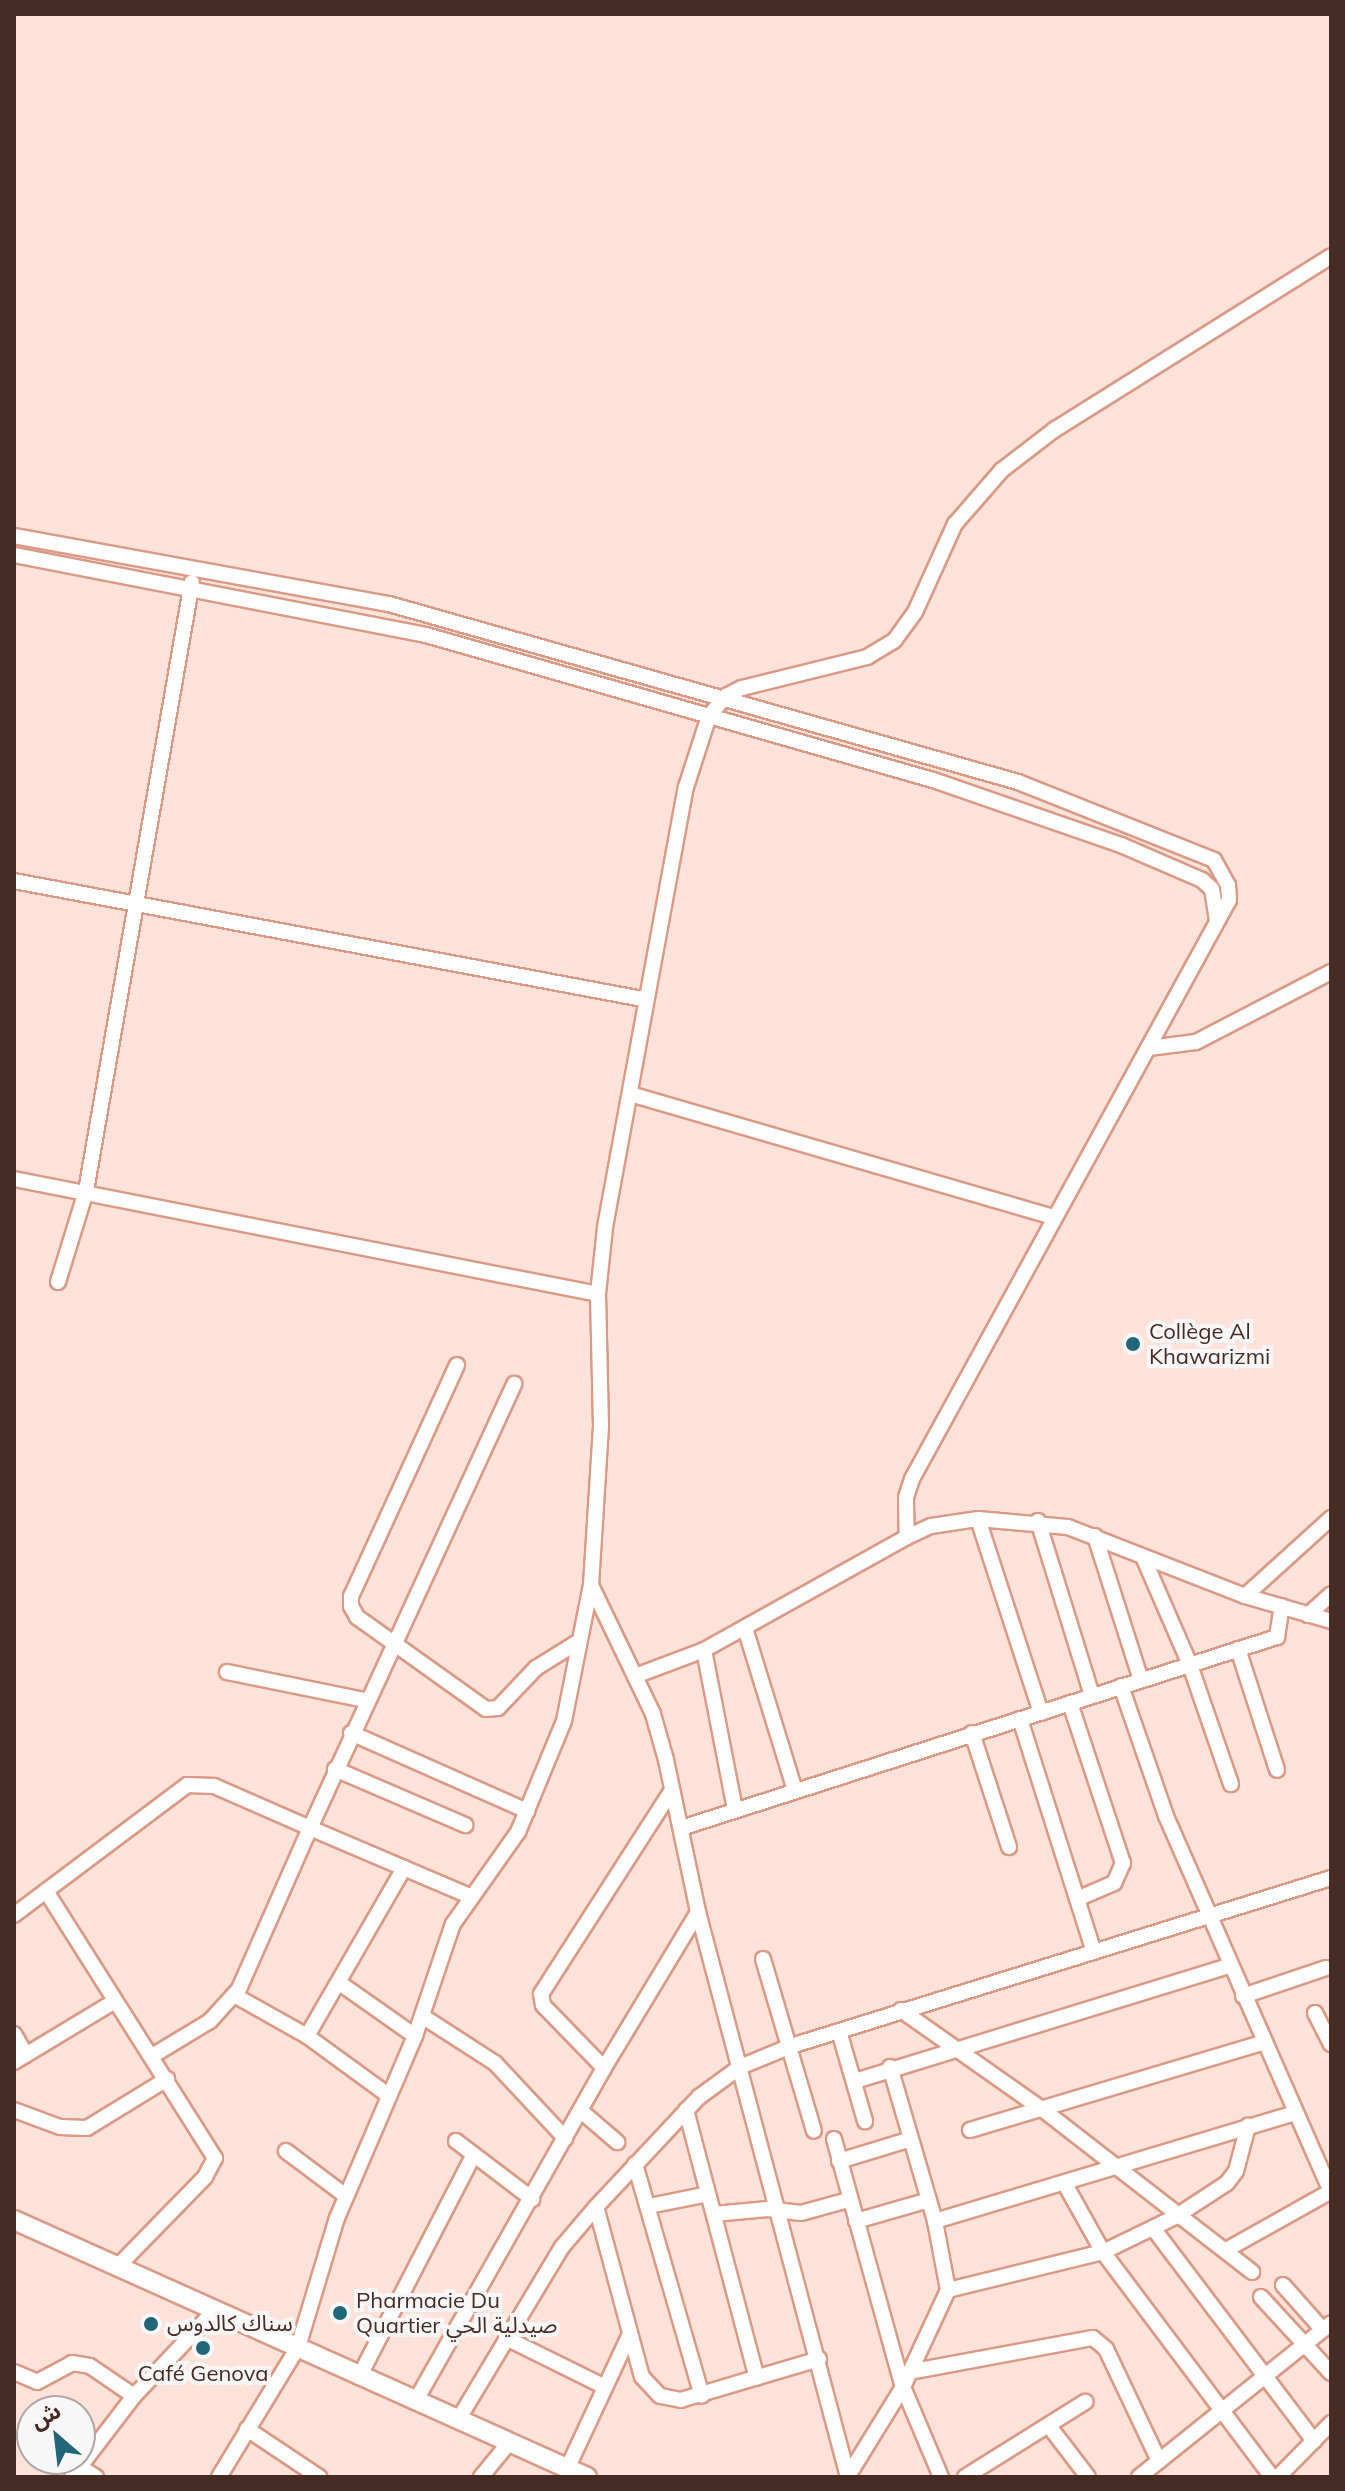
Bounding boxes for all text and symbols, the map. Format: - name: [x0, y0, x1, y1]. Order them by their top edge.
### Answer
- place label: Collège Al Khawarizmi: [1149, 1318, 1270, 1370]
- marker: Collège Al Khawarizmi: [1124, 1335, 1142, 1353]
- place label: Pharmacie Du Quartier صيدلية الحي: [356, 2287, 557, 2338]
- marker: Pharmacie Du Quartier صيدلية الحي: [331, 2304, 349, 2322]
- place label: سناك كالدوس: [167, 2311, 293, 2337]
- marker: سناك كالدوس: [142, 2315, 160, 2333]
- marker: Café Genova: [194, 2339, 212, 2357]
- place label: Café Genova: [138, 2361, 268, 2387]
- north arrow: [16, 2395, 96, 2475]
- text: ش: [26, 2396, 66, 2435]

